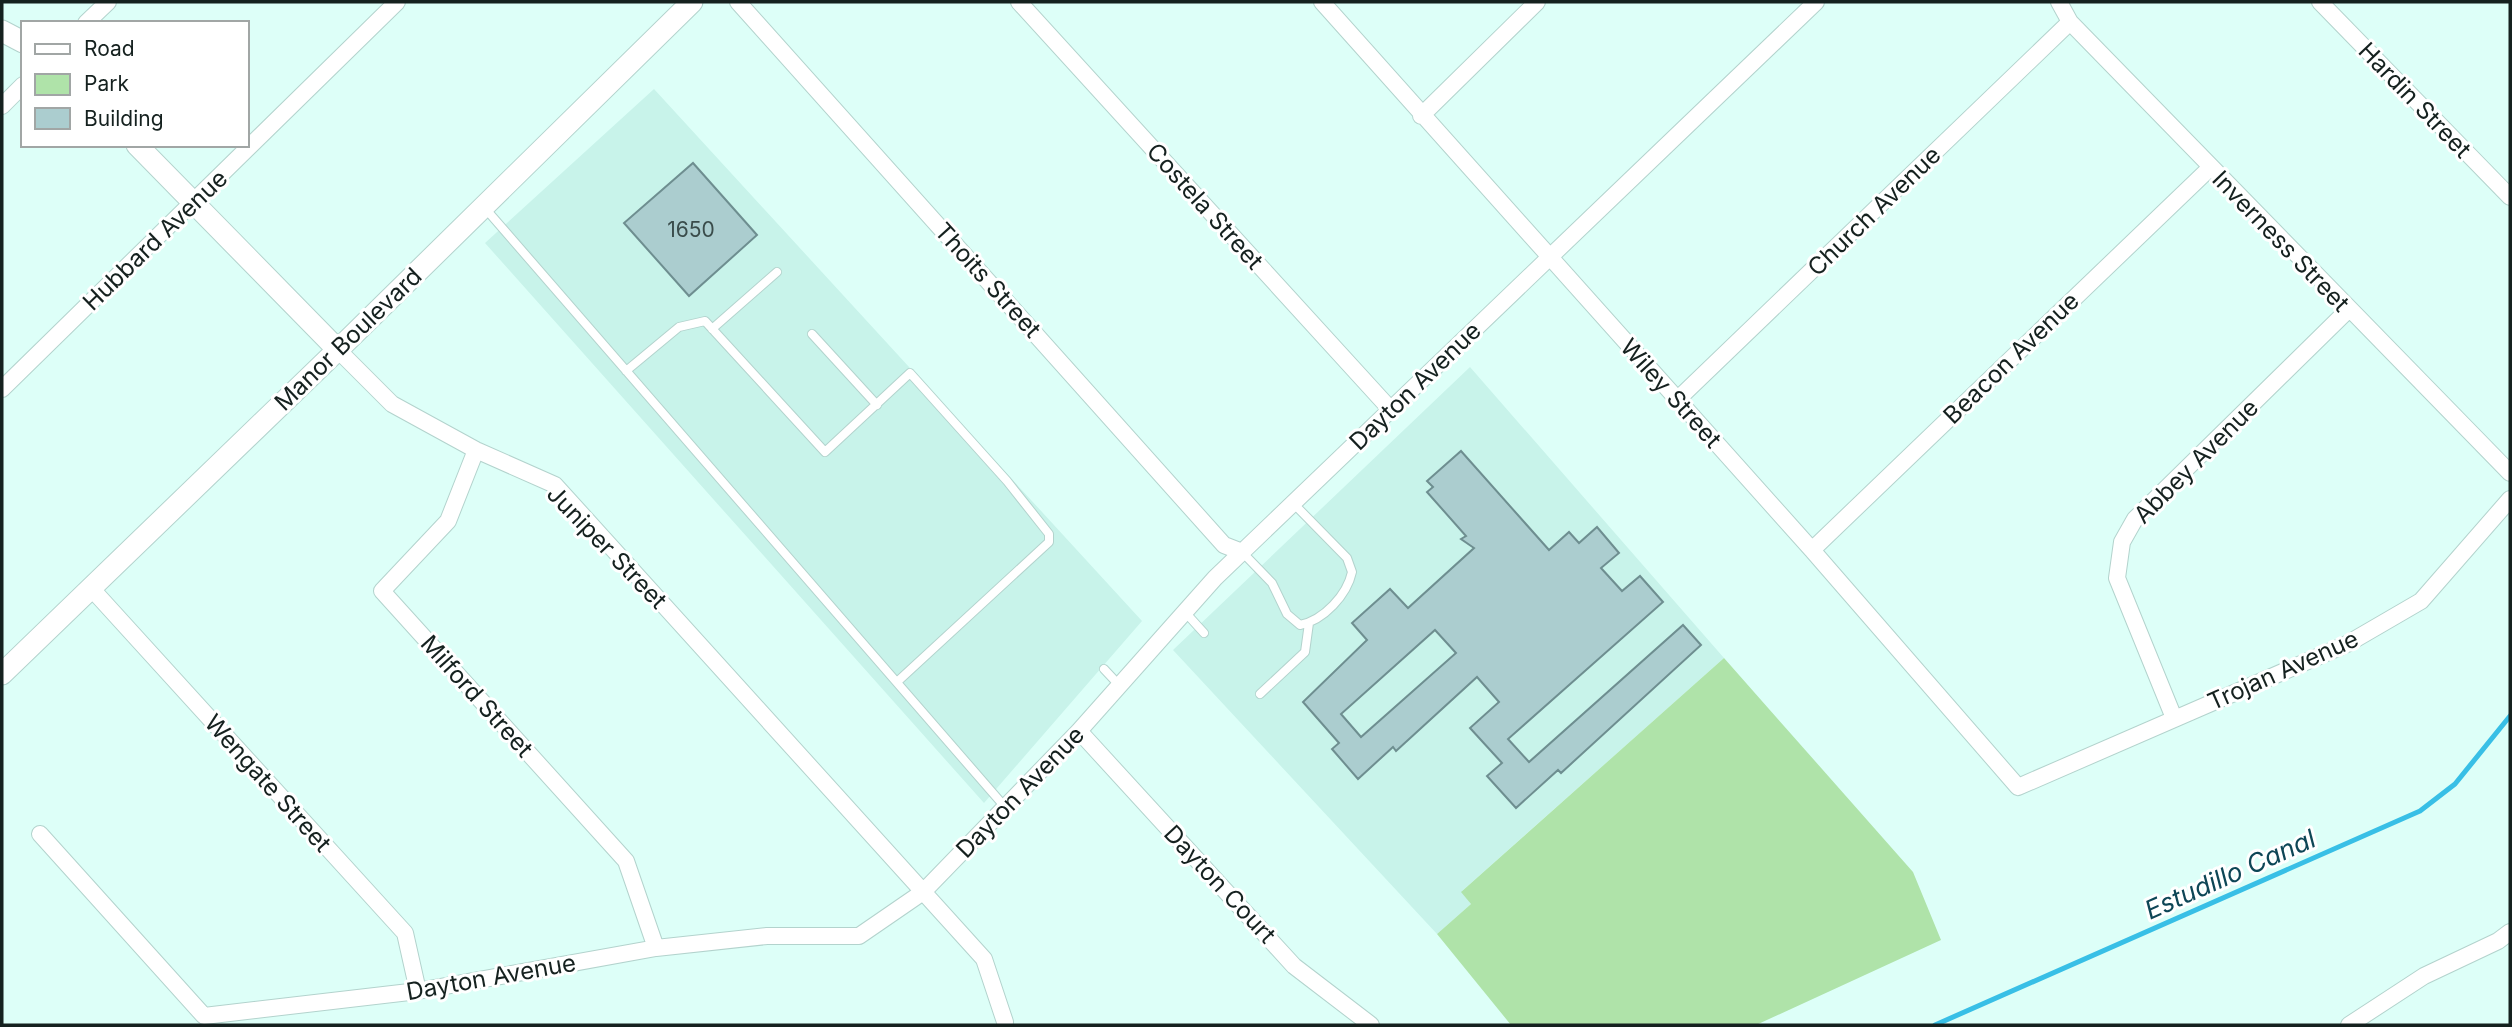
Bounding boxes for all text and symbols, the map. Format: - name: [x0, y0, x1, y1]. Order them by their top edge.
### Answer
- legend: [21, 21, 248, 147]
- text: Road: [84, 36, 135, 61]
- street label: Hardin Street: [2353, 36, 2477, 164]
- text: Park: [84, 71, 129, 96]
- text: Building: [84, 106, 164, 131]
- street label: Costela Street: [1141, 137, 1269, 275]
- street label: Church Avenue: [1802, 140, 1946, 282]
- street label: Hubbard Avenue: [77, 164, 233, 316]
- street label: Inverness Street: [2206, 165, 2356, 318]
- house number: 1650: [667, 217, 715, 242]
- street label: Thoits Street: [929, 217, 1047, 344]
- street label: Manor Boulevard: [268, 261, 428, 417]
- street label: Beacon Avenue: [1937, 286, 2085, 430]
- street label: Dayton Avenue: [1343, 316, 1487, 456]
- street label: Wiley Street: [1614, 332, 1728, 454]
- street label: Abbey Avenue: [2128, 393, 2264, 529]
- street label: Juniper Street: [541, 479, 673, 615]
- street label: Trojan Avenue: [2203, 624, 2363, 716]
- street label: Milford Street: [415, 629, 539, 763]
- street label: Wengate Street: [199, 708, 337, 858]
- street label: Dayton Avenue: [950, 720, 1090, 864]
- street label: Dayton Court: [1158, 819, 1282, 949]
- water label: Estudillo Canal: [2140, 822, 2321, 925]
- street label: Dayton Avenue: [404, 948, 578, 1006]

